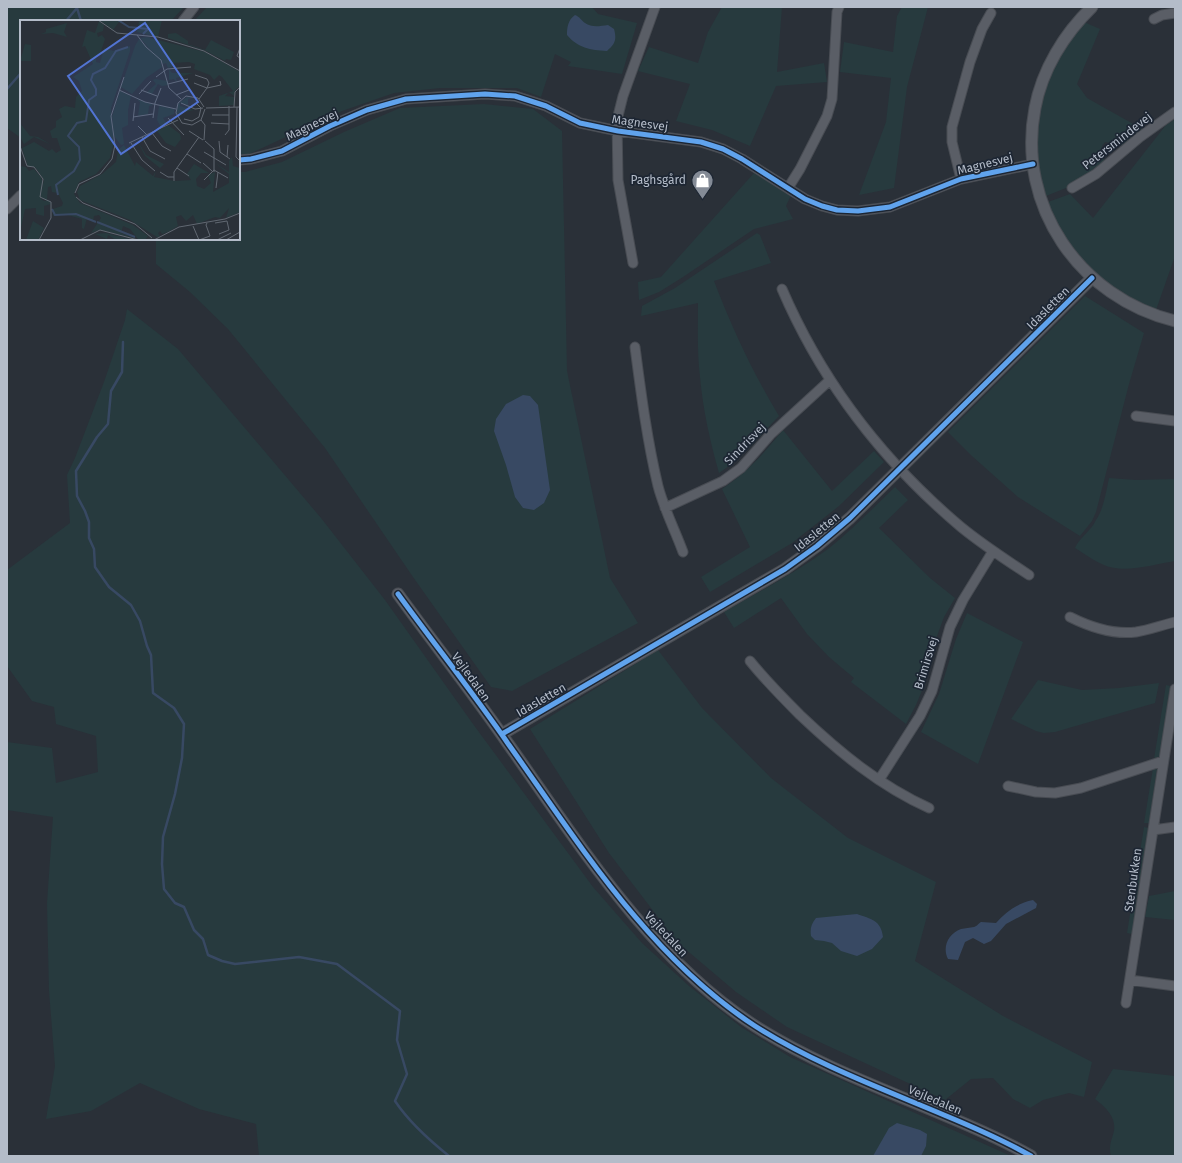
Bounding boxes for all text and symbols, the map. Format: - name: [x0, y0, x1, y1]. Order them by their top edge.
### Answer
- inset map: [20, 20, 240, 240]
- street label: Magnesvej: [283, 106, 341, 144]
- street label: Petersmindevej: [1080, 110, 1154, 172]
- street label: Magnesvej: [611, 112, 669, 134]
- street label: Magnesvej: [956, 150, 1014, 178]
- shop icon: Paghsgård: [689, 167, 715, 200]
- place label: Paghsgård: [630, 173, 686, 187]
- street label: Idasletten: [1024, 284, 1072, 332]
- street label: Sindrisvej: [721, 420, 769, 468]
- street label: Idasletten: [791, 509, 843, 555]
- street label: Brimirsvej: [911, 635, 941, 691]
- street label: Vejledalen: [449, 650, 493, 704]
- street label: Idasletten: [514, 680, 568, 720]
- street label: Stenbukken: [1122, 847, 1144, 913]
- street label: Vejledalen: [641, 908, 691, 960]
- street label: Vejledalen: [906, 1082, 964, 1118]

